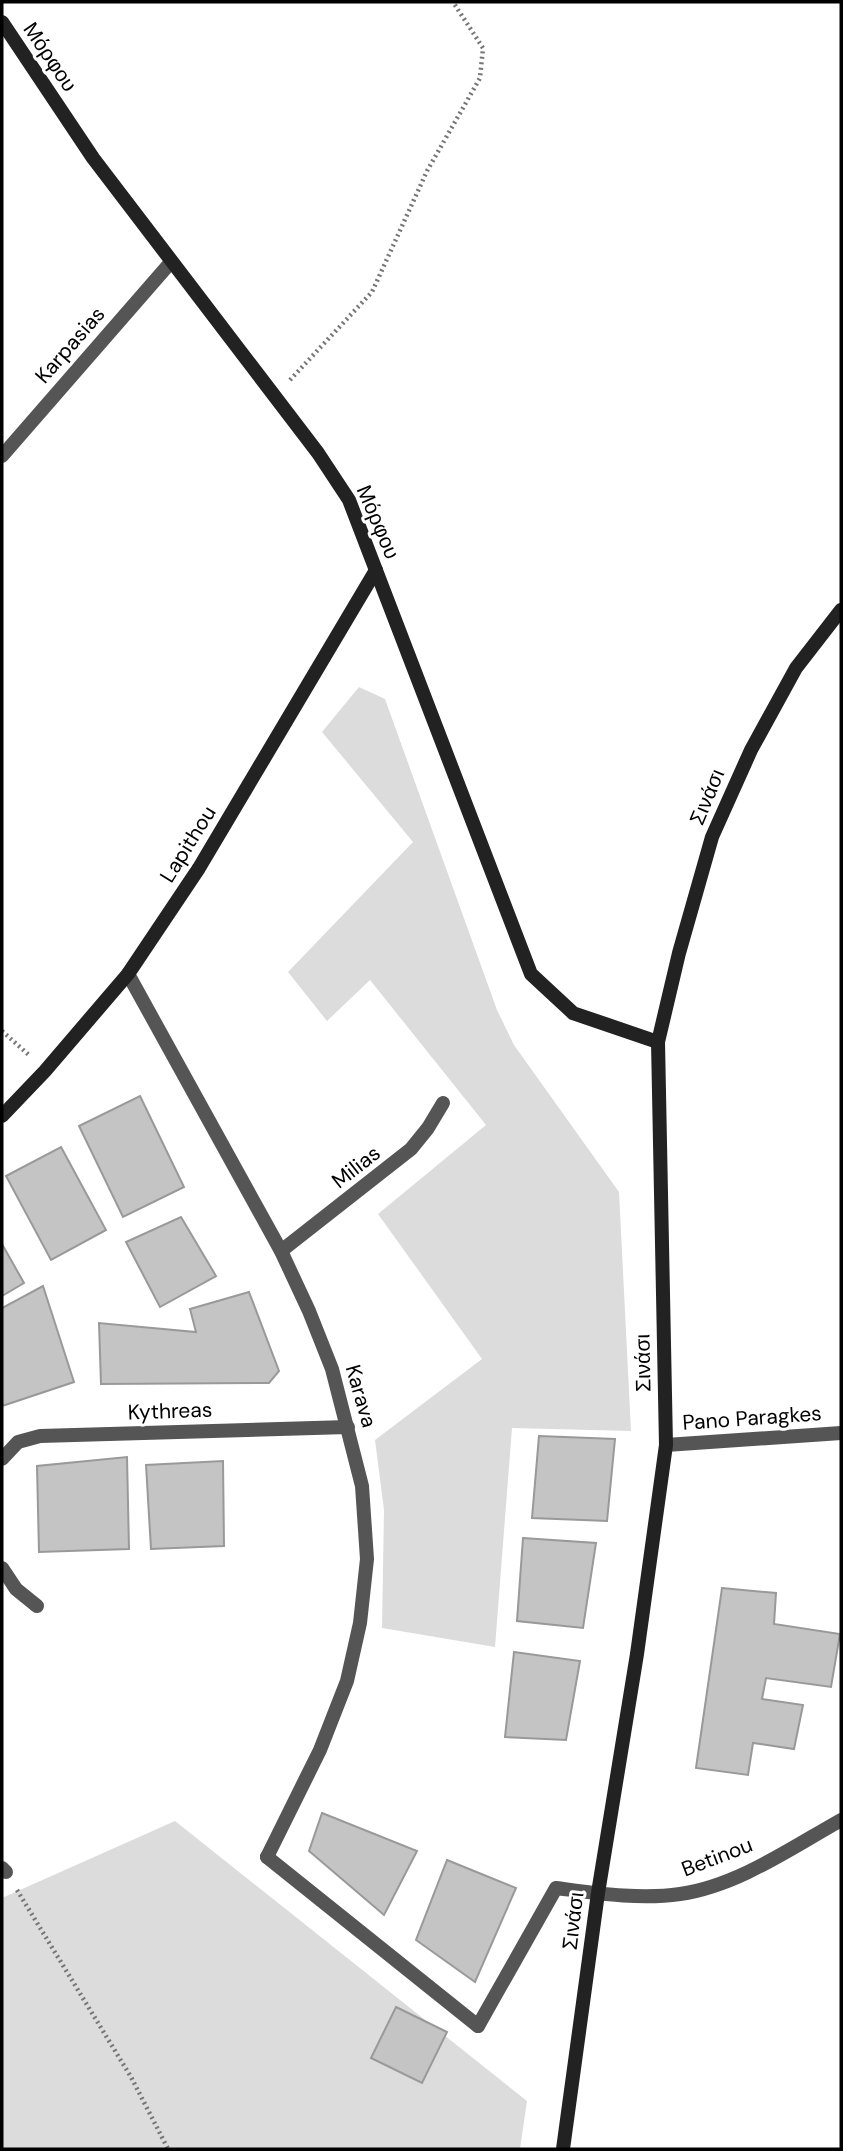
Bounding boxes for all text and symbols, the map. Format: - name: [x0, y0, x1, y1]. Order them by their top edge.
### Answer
- street label: Μόρφου: [17, 17, 83, 97]
- street label: Karpasias: [29, 301, 111, 389]
- street label: Μόρφου: [350, 481, 406, 563]
- street label: Σινάσι: [683, 765, 731, 829]
- street label: Lapithou: [153, 800, 223, 888]
- street label: Milias: [326, 1139, 386, 1195]
- street label: Σινάσι: [628, 1333, 658, 1392]
- street label: Karava: [339, 1361, 383, 1431]
- street label: Kythreas: [127, 1396, 213, 1426]
- street label: Pano Paragkes: [681, 1399, 823, 1437]
- street label: Betinou: [677, 1831, 757, 1883]
- street label: Σινάσι: [556, 1890, 590, 1951]

